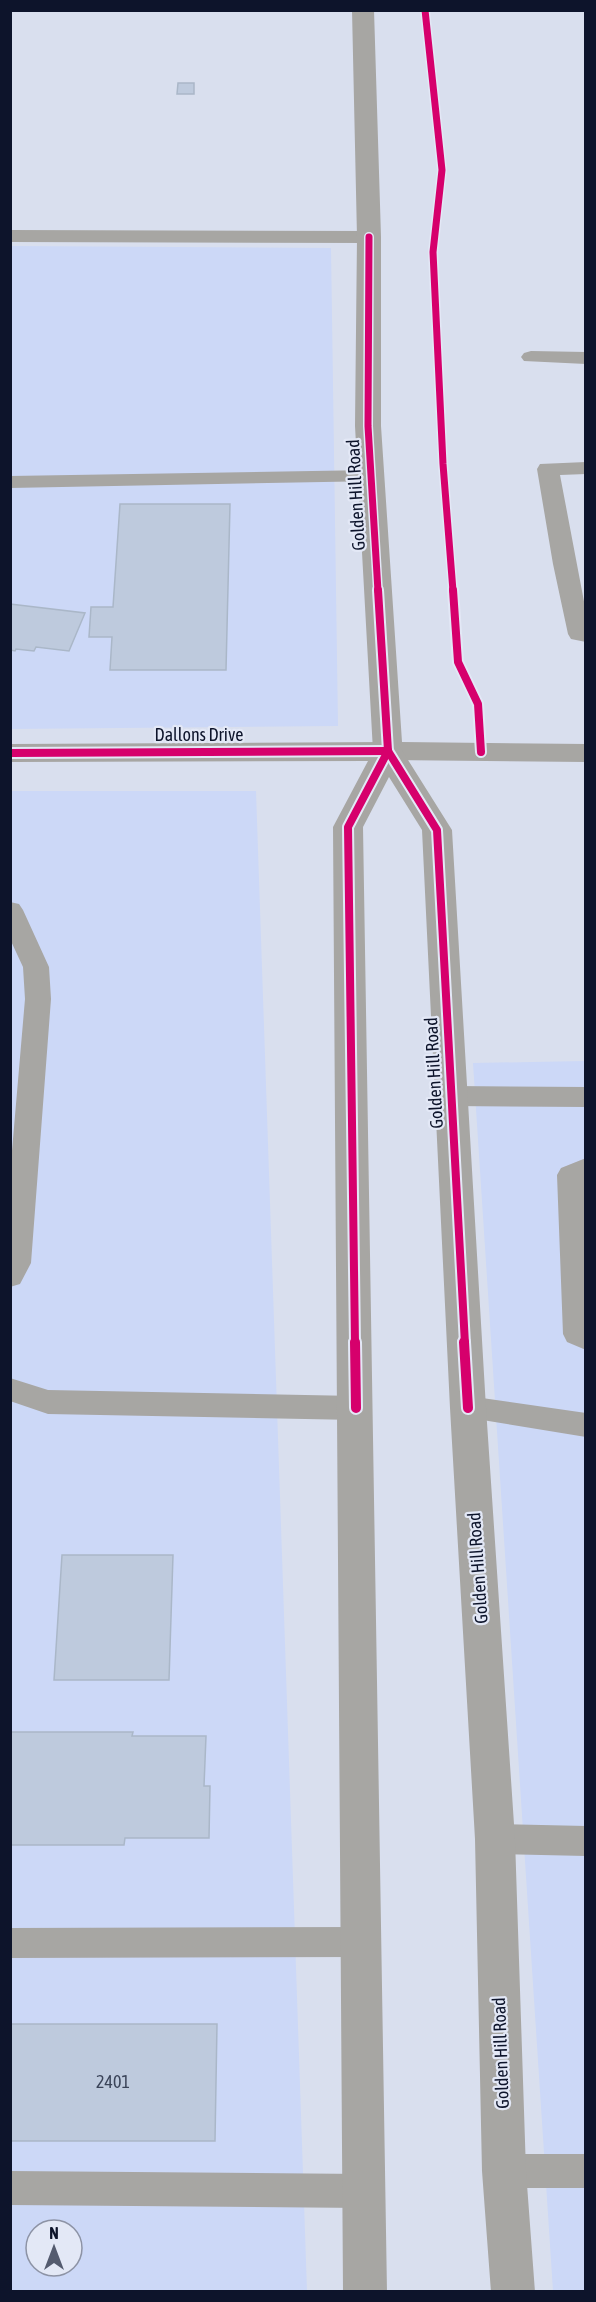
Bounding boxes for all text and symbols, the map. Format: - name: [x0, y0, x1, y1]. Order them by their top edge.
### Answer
- street label: Golden Hill Road: [342, 439, 369, 551]
- street label: Dallons Drive: [155, 724, 243, 745]
- street label: Golden Hill Road: [420, 1017, 447, 1129]
- street label: Golden Hill Road: [463, 1512, 492, 1624]
- street label: Golden Hill Road: [488, 1997, 513, 2109]
- house number: 2401: [96, 2071, 130, 2092]
- north arrow: [24, 2218, 84, 2278]
- text: N: [49, 2224, 59, 2242]

